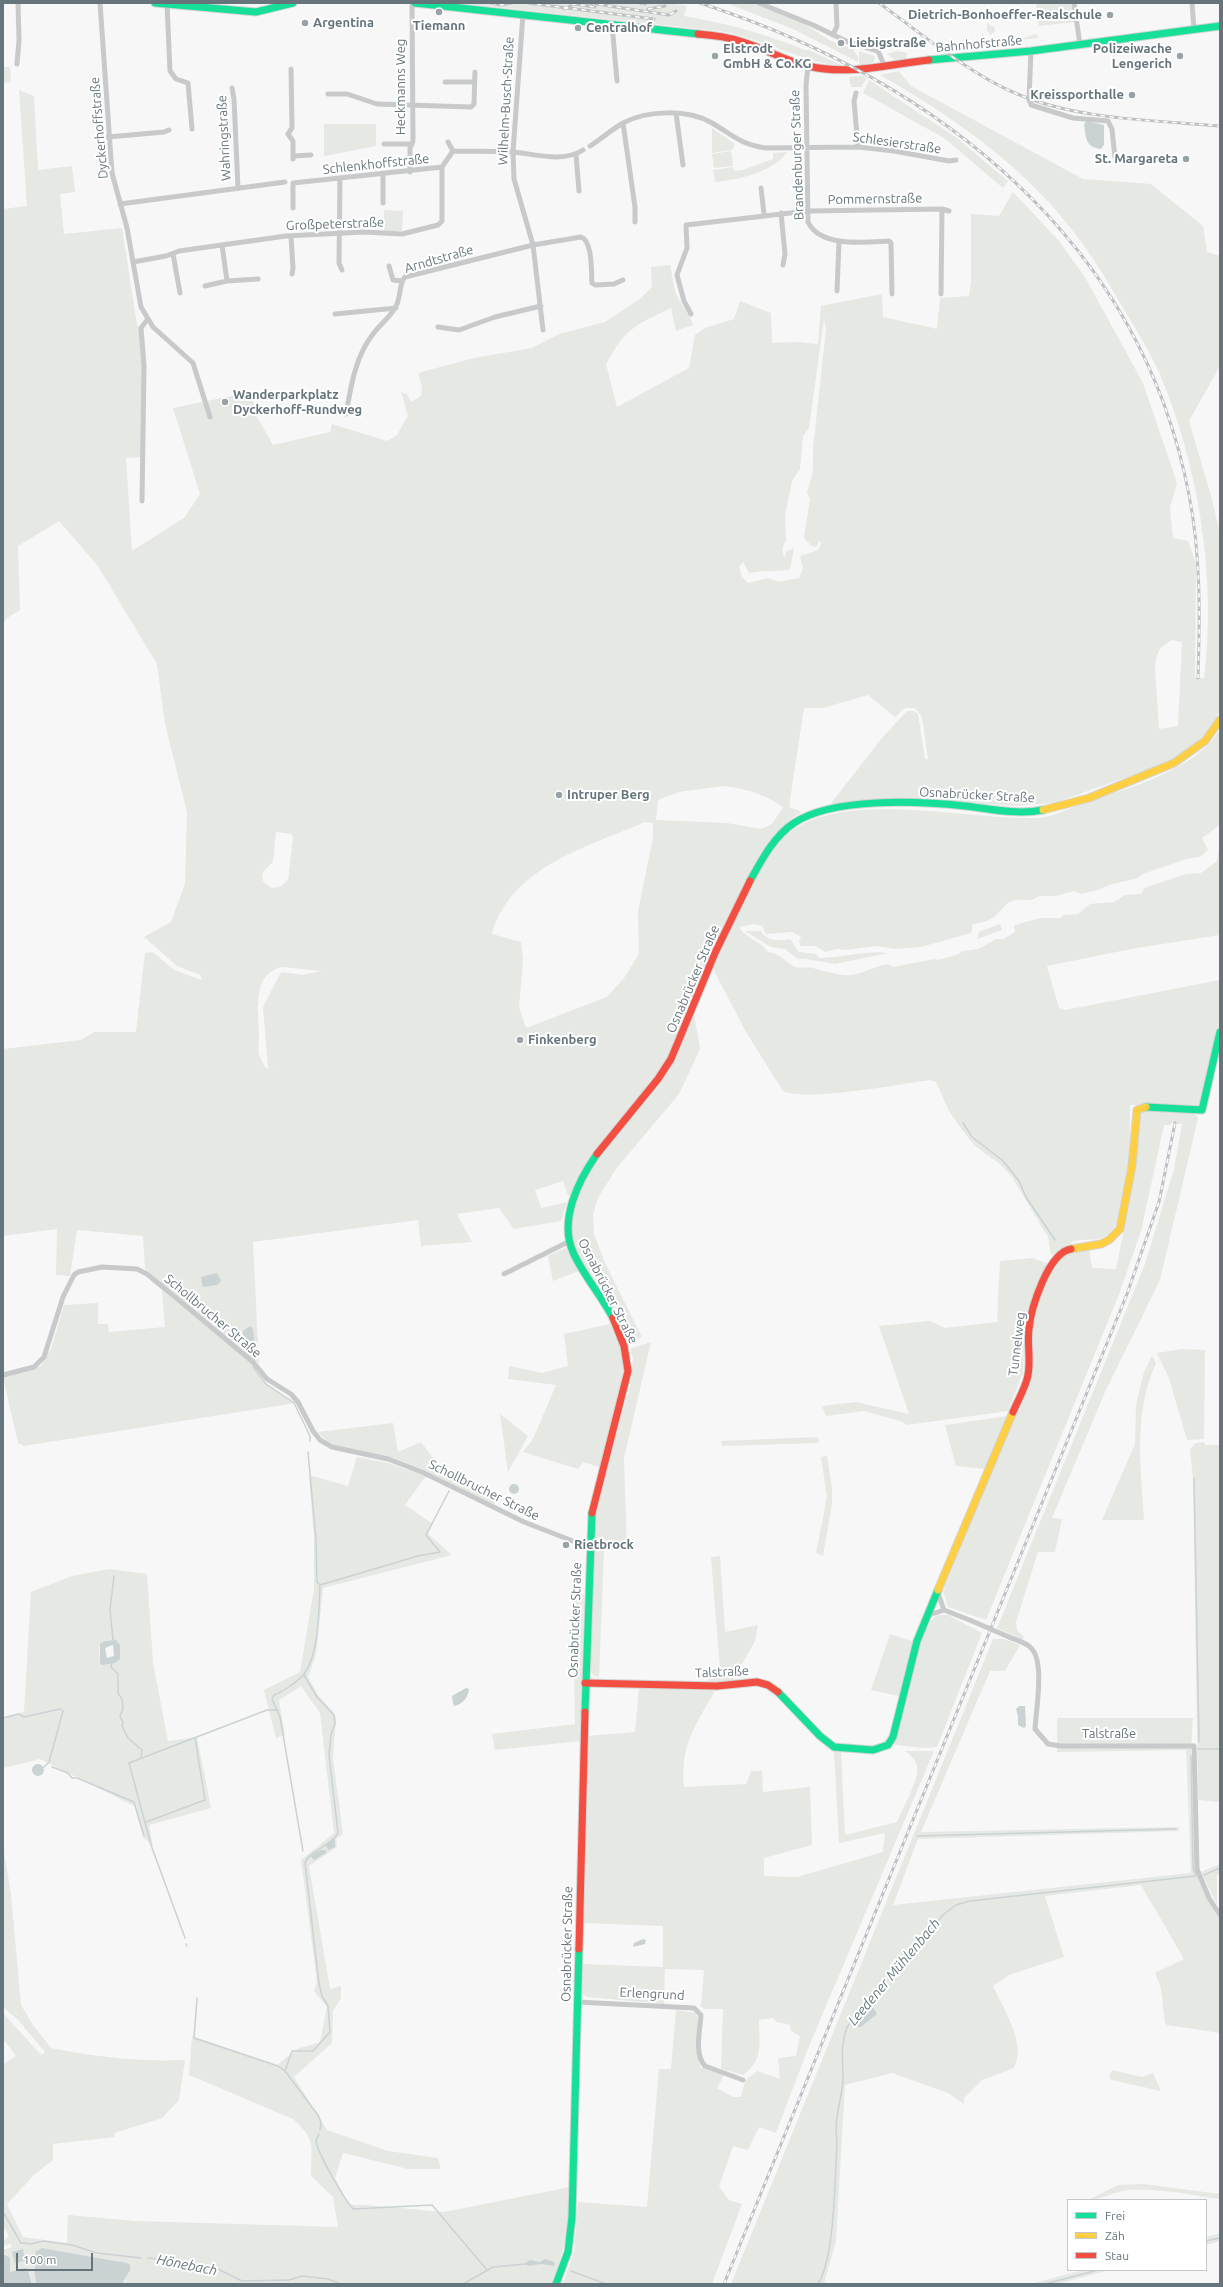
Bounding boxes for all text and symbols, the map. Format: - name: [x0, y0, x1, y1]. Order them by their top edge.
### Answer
- marker: Tiemann: [434, 7, 444, 17]
- place label: Dietrich-Bonhoeffer-Realschule: [908, 7, 1102, 23]
- marker: Dietrich-Bonhoeffer-Realschule: [1105, 10, 1115, 20]
- place label: Argentina: [313, 15, 374, 31]
- marker: Argentina: [300, 18, 310, 28]
- place label: Tiemann: [413, 18, 465, 34]
- place label: Centralhof: [586, 20, 652, 36]
- marker: Centralhof: [573, 23, 583, 33]
- street label: Bahnhofstraße: [935, 32, 1023, 56]
- place label: Liebigstraße: [849, 35, 926, 51]
- street label: Wilhelm-Busch-Straße: [495, 36, 517, 166]
- marker: Liebigstraße: [836, 38, 846, 48]
- street label: Heckmanns Weg: [393, 39, 409, 135]
- place label: Elstrodt GmbH & Co.KG: [723, 41, 811, 72]
- place label: Polizeiwache Lengerich: [1093, 41, 1172, 72]
- marker: Elstrodt GmbH & Co.KG: [710, 51, 720, 61]
- marker: Polizeiwache Lengerich: [1175, 51, 1185, 61]
- street label: Dyckerhoffstraße: [87, 76, 111, 180]
- place label: Kreissporthalle: [1030, 87, 1124, 103]
- street label: Brandenburger Straße: [787, 90, 807, 220]
- marker: Kreissporthalle: [1127, 90, 1137, 100]
- street label: Wahringstraße: [214, 95, 234, 181]
- street label: Schlesierstraße: [852, 129, 942, 157]
- street label: Schlenkhoffstraße: [322, 151, 430, 177]
- place label: St. Margareta: [1095, 151, 1178, 167]
- marker: St. Margareta: [1181, 154, 1191, 164]
- street label: Pommernstraße: [828, 190, 922, 208]
- street label: Großpeterstraße: [286, 214, 384, 234]
- street label: Arndtstraße: [403, 242, 475, 276]
- place label: Wanderparkplatz Dyckerhoff-Rundweg: [233, 387, 362, 418]
- marker: Wanderparkplatz Dyckerhoff-Rundweg: [220, 397, 230, 407]
- street label: Osnabrücker Straße: [919, 784, 1035, 806]
- place label: Intruper Berg: [567, 787, 650, 803]
- marker: Intruper Berg: [554, 790, 564, 800]
- street label: Osnabrücker Straße: [663, 923, 723, 1035]
- place label: Finkenberg: [528, 1032, 597, 1048]
- marker: Finkenberg: [515, 1035, 525, 1045]
- street label: Osnabrücker Straße: [575, 1236, 641, 1346]
- street label: Schollbrucher Straße: [161, 1271, 265, 1361]
- street label: Tunnelweg: [1005, 1311, 1029, 1377]
- street label: Schollbrucher Straße: [426, 1456, 542, 1524]
- place label: Rietbrock: [574, 1537, 634, 1553]
- marker: Rietbrock: [561, 1540, 571, 1550]
- street label: Osnabrücker Straße: [565, 1562, 585, 1678]
- street label: Talstraße: [695, 1663, 749, 1681]
- street label: Talstraße: [1082, 1726, 1136, 1742]
- street label: Osnabrücker Straße: [558, 1886, 576, 2002]
- water label: Leedener Mühlenbach: [844, 1915, 944, 2029]
- street label: Erlengrund: [619, 1985, 685, 2003]
- legend: [1067, 2199, 1207, 2271]
- text: Frei: [1105, 2209, 1125, 2222]
- text: Zäh: [1105, 2229, 1125, 2242]
- scale bar: [18, 2245, 95, 2271]
- text: Stau: [1105, 2249, 1129, 2262]
- water label: Hönebach: [155, 2251, 219, 2279]
- text: 100 m: [23, 2253, 56, 2266]

